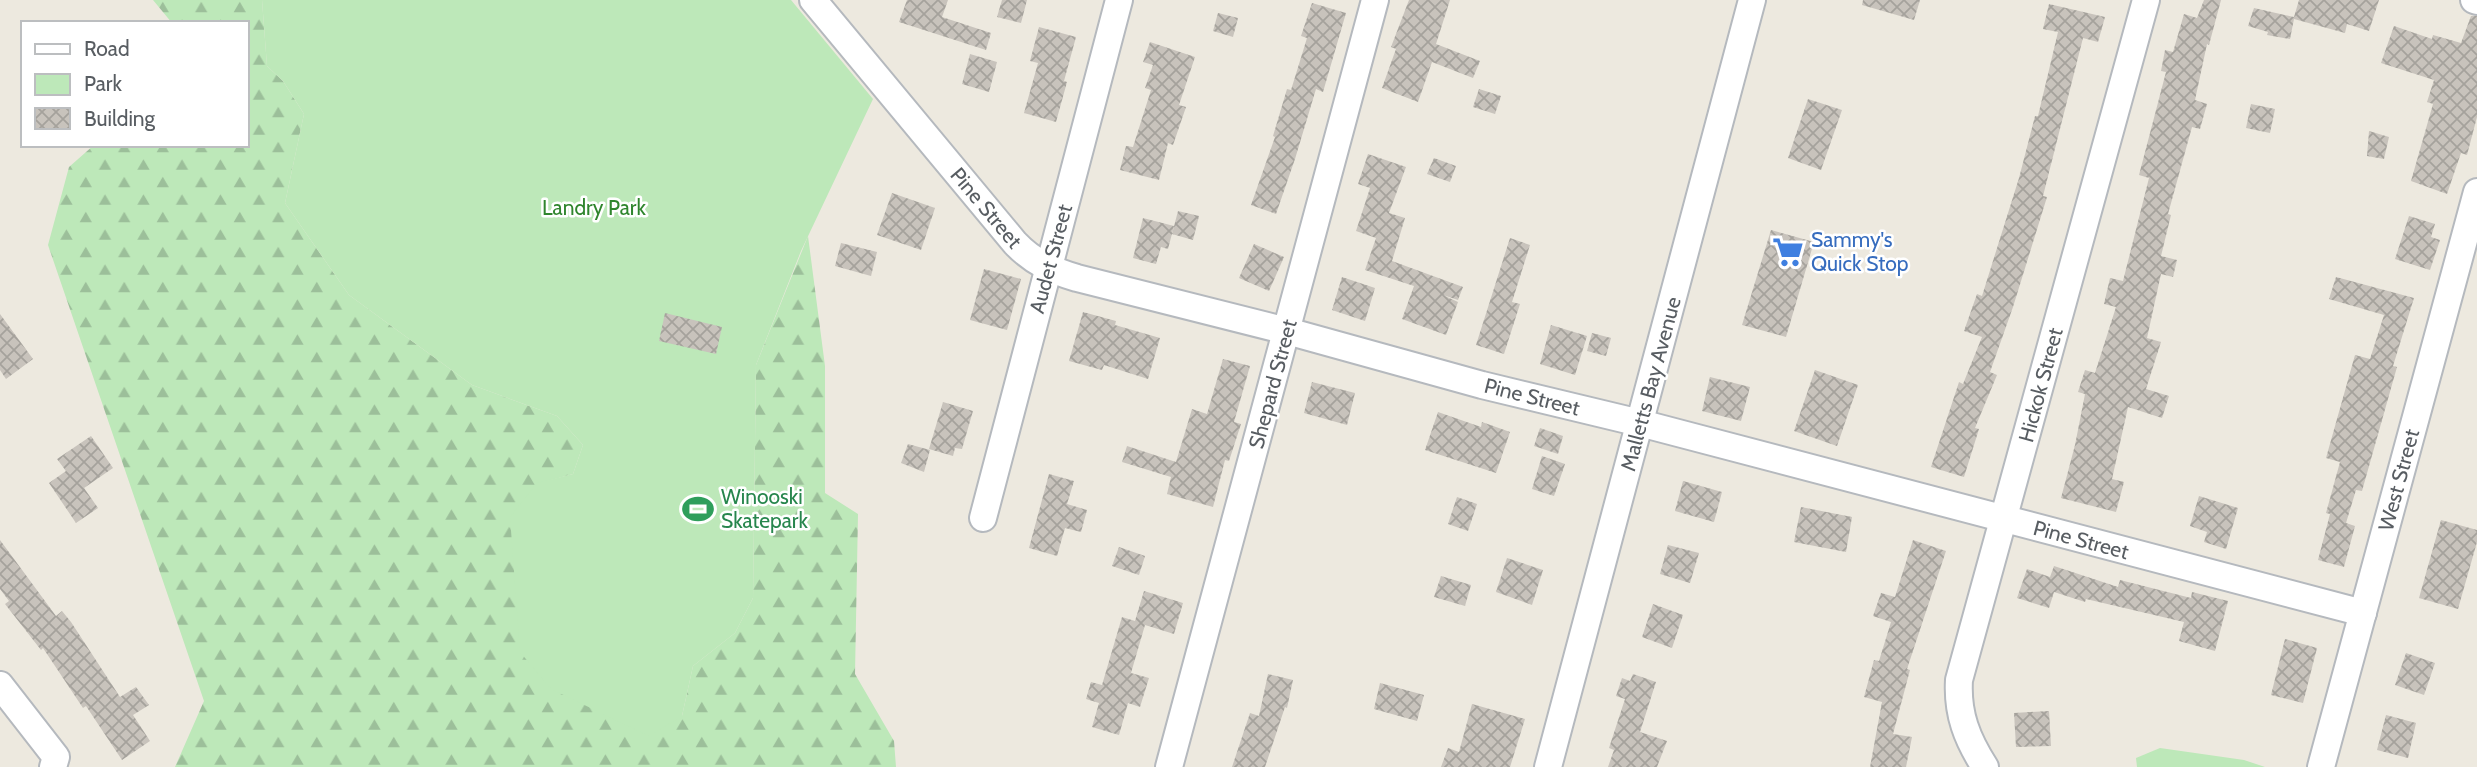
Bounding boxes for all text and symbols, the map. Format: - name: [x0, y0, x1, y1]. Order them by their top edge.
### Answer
- legend: [21, 21, 248, 147]
- text: Road: [84, 36, 130, 61]
- text: Park: [84, 71, 122, 96]
- text: Building: [84, 106, 156, 131]
- street label: Pine Street: [945, 162, 1027, 253]
- park label: Landry Park: [542, 195, 646, 220]
- street label: Audet Street: [1024, 202, 1077, 316]
- place label: Sammy's Quick Stop: [1811, 227, 1908, 276]
- supermarket icon: Sammy's Quick Stop: [1771, 235, 1805, 269]
- street label: Malletts Bay Avenue: [1615, 294, 1686, 474]
- street label: Shepard Street: [1243, 317, 1302, 451]
- street label: Hickok Street: [2013, 325, 2068, 445]
- street label: Pine Street: [1482, 373, 1582, 420]
- street label: West Street: [2373, 426, 2424, 533]
- place label: Winooski Skatepark: [721, 484, 808, 533]
- sports icon: Winooski Skatepark: [681, 492, 715, 526]
- street label: Pine Street: [2031, 515, 2131, 564]

